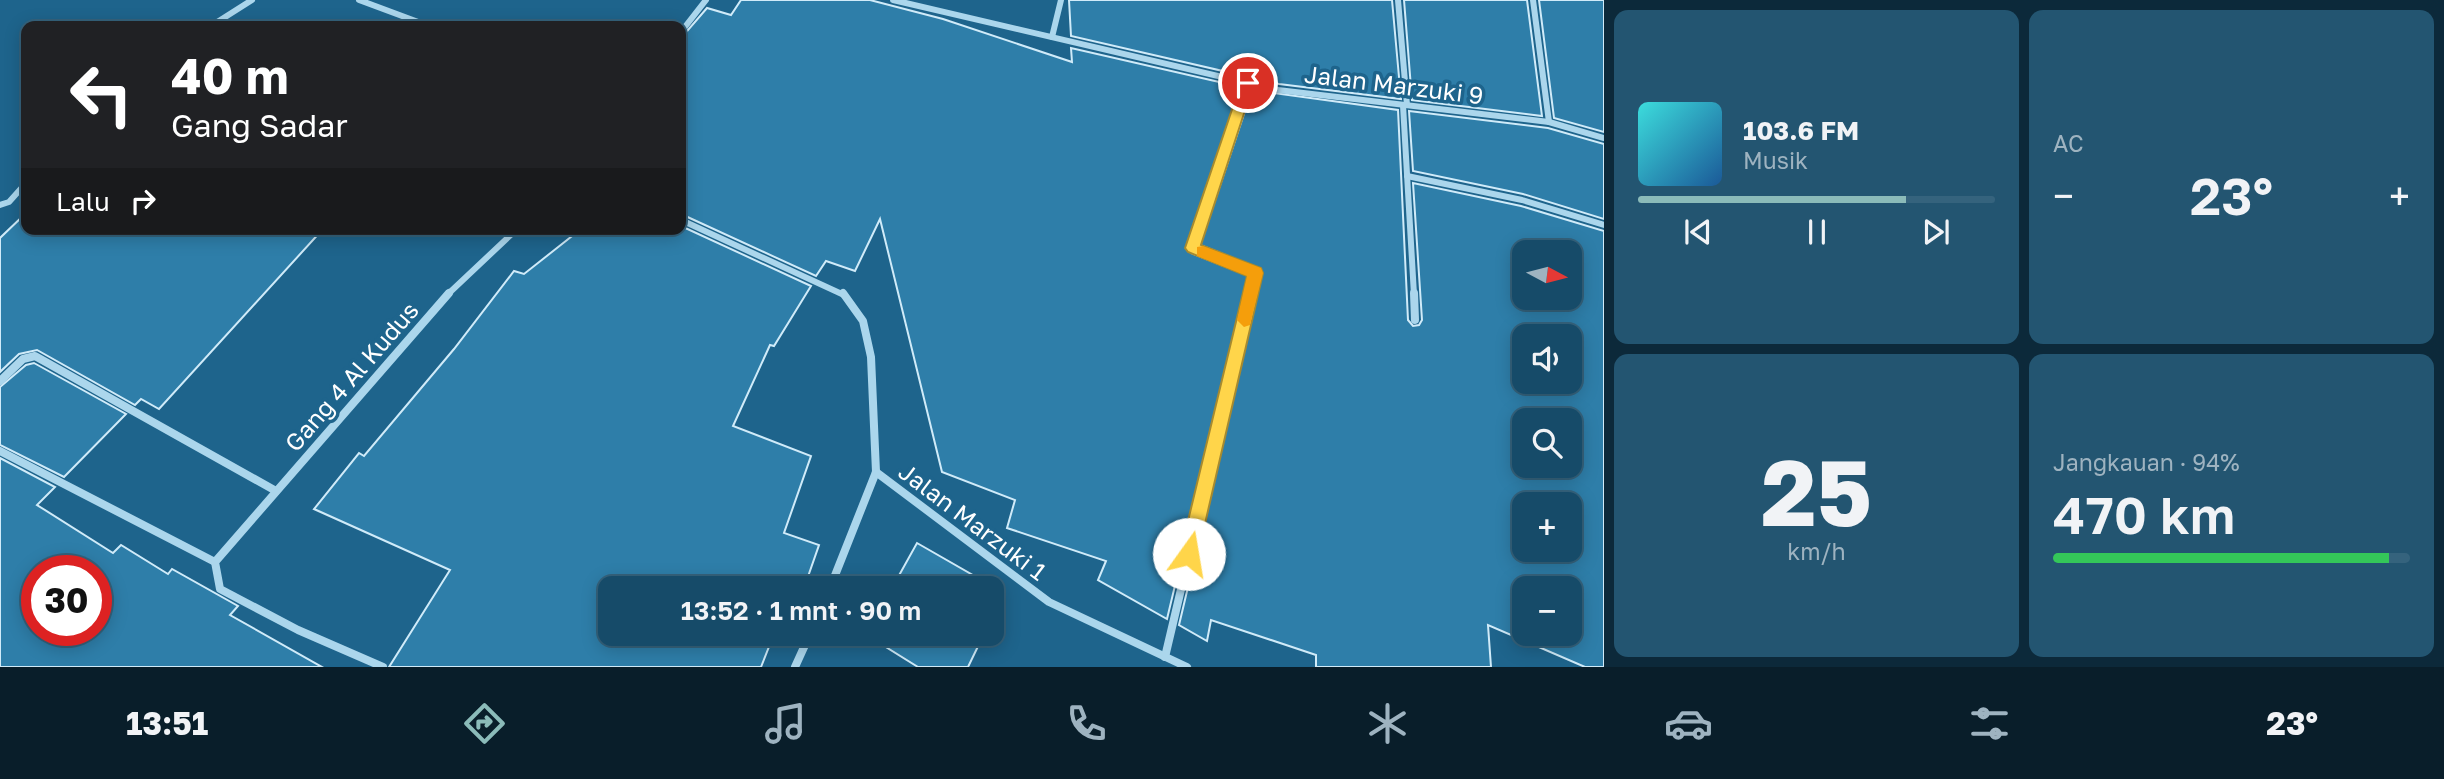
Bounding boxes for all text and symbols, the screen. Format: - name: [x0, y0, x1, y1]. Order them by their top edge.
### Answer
- text: 40 m: [171, 46, 289, 105]
- icon: left: [56, 49, 147, 140]
- pin: [1218, 53, 1278, 113]
- street label: Jalan Marzuki 9: [1303, 59, 1485, 109]
- icon: arrive: [1229, 64, 1267, 102]
- text: Gang Sadar: [171, 106, 348, 144]
- text: 103.6 FM: [1743, 115, 1859, 146]
- text: AC: [2053, 129, 2084, 157]
- text: Musik: [1743, 146, 1808, 174]
- text: 23°: [2190, 164, 2273, 226]
- text: −: [2053, 173, 2074, 218]
- text: +: [2389, 173, 2410, 218]
- icon: right: [124, 182, 162, 220]
- text: Lalu: [56, 186, 110, 217]
- icon: previous: [1679, 213, 1717, 251]
- icon: pause: [1798, 213, 1836, 251]
- icon: next: [1917, 213, 1955, 251]
- north arrow: [1512, 240, 1582, 310]
- map controls: [1512, 240, 1582, 646]
- street label: Gang 4 Al Kudus: [278, 295, 424, 457]
- button: sound: [1512, 324, 1582, 394]
- button: search: [1512, 408, 1582, 478]
- text: 25: [1761, 437, 1872, 546]
- text: Jangkauan · 94%: [2053, 448, 2240, 476]
- street label: Jalan Marzuki 1: [894, 456, 1052, 586]
- text: 470 km: [2053, 483, 2235, 545]
- button: +: [1512, 492, 1582, 562]
- position arrow: [1152, 517, 1226, 591]
- text: km/h: [1787, 537, 1846, 565]
- speed limit sign: 30: [21, 555, 112, 646]
- button: −: [1512, 576, 1582, 646]
- text: 13:52 · 1 mnt · 90 m: [681, 595, 921, 626]
- icon: directions: [460, 699, 509, 748]
- icon: music: [761, 699, 810, 748]
- icon: phone: [1062, 699, 1111, 748]
- icon: climate: [1363, 699, 1412, 748]
- icon: car: [1664, 699, 1713, 748]
- icon: filters: [1965, 699, 2014, 748]
- text: 13:51: [126, 704, 208, 742]
- text: 23°: [2266, 704, 2318, 742]

